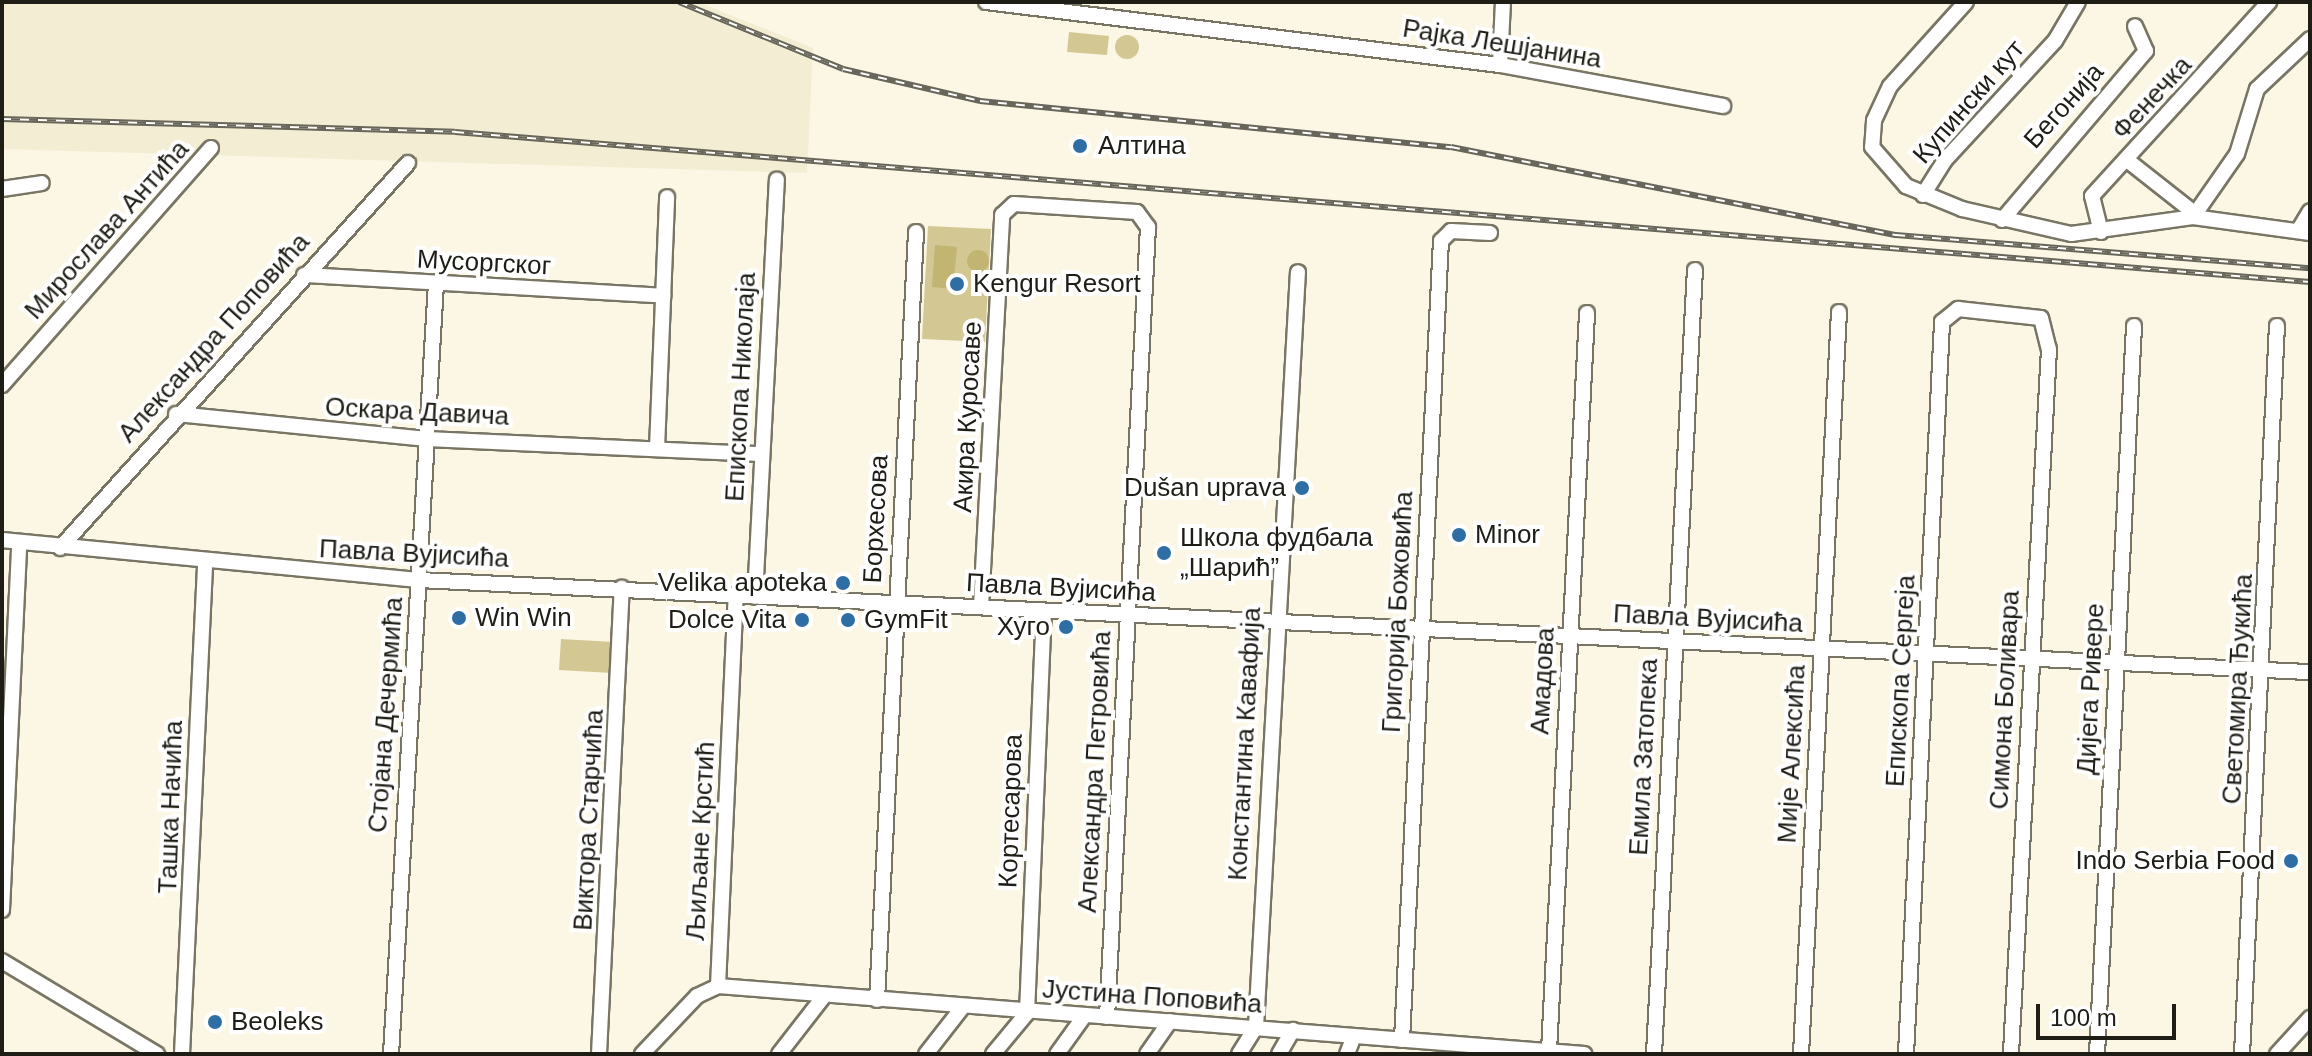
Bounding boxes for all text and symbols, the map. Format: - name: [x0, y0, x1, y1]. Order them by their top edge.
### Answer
- street label: Рајка Лешјанина: [1400, 13, 1604, 75]
- street label: Купински кут: [1907, 34, 2031, 170]
- street label: Фенечка: [2106, 50, 2198, 146]
- street label: Бегонија: [2018, 57, 2110, 155]
- place label: Алтина: [1098, 130, 1186, 162]
- street label: Мирослава Антића: [18, 134, 196, 326]
- marker: Алтина: [1069, 135, 1091, 157]
- street label: Александра Поповића: [112, 227, 316, 449]
- street label: Мусоргског: [416, 244, 552, 282]
- place label: Kengur Resort: [973, 268, 1141, 300]
- street label: Епископа Николаја: [719, 272, 763, 502]
- marker: Kengur Resort: [948, 275, 966, 293]
- street label: Акира Куросаве: [947, 321, 989, 513]
- street label: Оскара Давича: [324, 392, 510, 432]
- street label: Борхесова: [857, 454, 895, 584]
- place label: Dušan uprava: [1124, 472, 1286, 504]
- marker: Dušan uprava: [1293, 479, 1311, 497]
- street label: Григорија Божовића: [1376, 490, 1420, 734]
- place label: Minor: [1475, 519, 1540, 551]
- place label: Школа фудбала „Шарић”: [1180, 522, 1373, 584]
- marker: Minor: [1450, 526, 1468, 544]
- street label: Павла Вујисића: [318, 533, 510, 575]
- marker: Школа фудбала „Шарић”: [1155, 544, 1173, 562]
- place label: Velika apoteka: [658, 567, 827, 599]
- street label: Павла Вујисића: [965, 567, 1157, 609]
- street label: Светомира Ђукића: [2216, 573, 2260, 805]
- marker: Velika apoteka: [834, 574, 852, 592]
- street label: Епископа Сергеја: [1880, 574, 1922, 788]
- street label: Симона Боливара: [1984, 590, 2026, 810]
- street label: Стојана Дечермића: [362, 596, 410, 834]
- street label: Павла Вујисића: [1612, 598, 1804, 640]
- place label: Win Win: [475, 602, 572, 634]
- street label: Дијега Ривере: [2071, 602, 2111, 776]
- place label: Dolce Vita: [668, 604, 786, 636]
- place label: GymFit: [864, 604, 948, 636]
- street label: Константина Кавафија: [1222, 607, 1268, 881]
- marker: Win Win: [450, 609, 468, 627]
- marker: Dolce Vita: [793, 611, 811, 629]
- marker: GymFit: [839, 611, 857, 629]
- place label: Хуго: [997, 611, 1050, 643]
- marker: Хуго: [1057, 618, 1075, 636]
- street label: Амадова: [1525, 627, 1561, 735]
- street label: Александра Петровића: [1072, 630, 1118, 914]
- street label: Емила Затопека: [1623, 658, 1665, 856]
- street label: Мије Алексића: [1772, 664, 1812, 844]
- street label: Виктора Старчића: [568, 709, 610, 931]
- street label: Ташка Начића: [152, 720, 190, 894]
- street label: Кортесарова: [993, 734, 1029, 888]
- street label: Љиљане Крстић: [680, 741, 722, 941]
- place label: Indo Serbia Food: [2076, 845, 2275, 877]
- marker: Indo Serbia Food: [2282, 852, 2300, 870]
- street label: Јустина Поповића: [1041, 974, 1263, 1020]
- scale bar: [2040, 988, 2180, 1038]
- text: 100 m: [2050, 1004, 2117, 1031]
- place label: Beoleks: [231, 1006, 323, 1038]
- marker: Beoleks: [206, 1013, 224, 1031]

